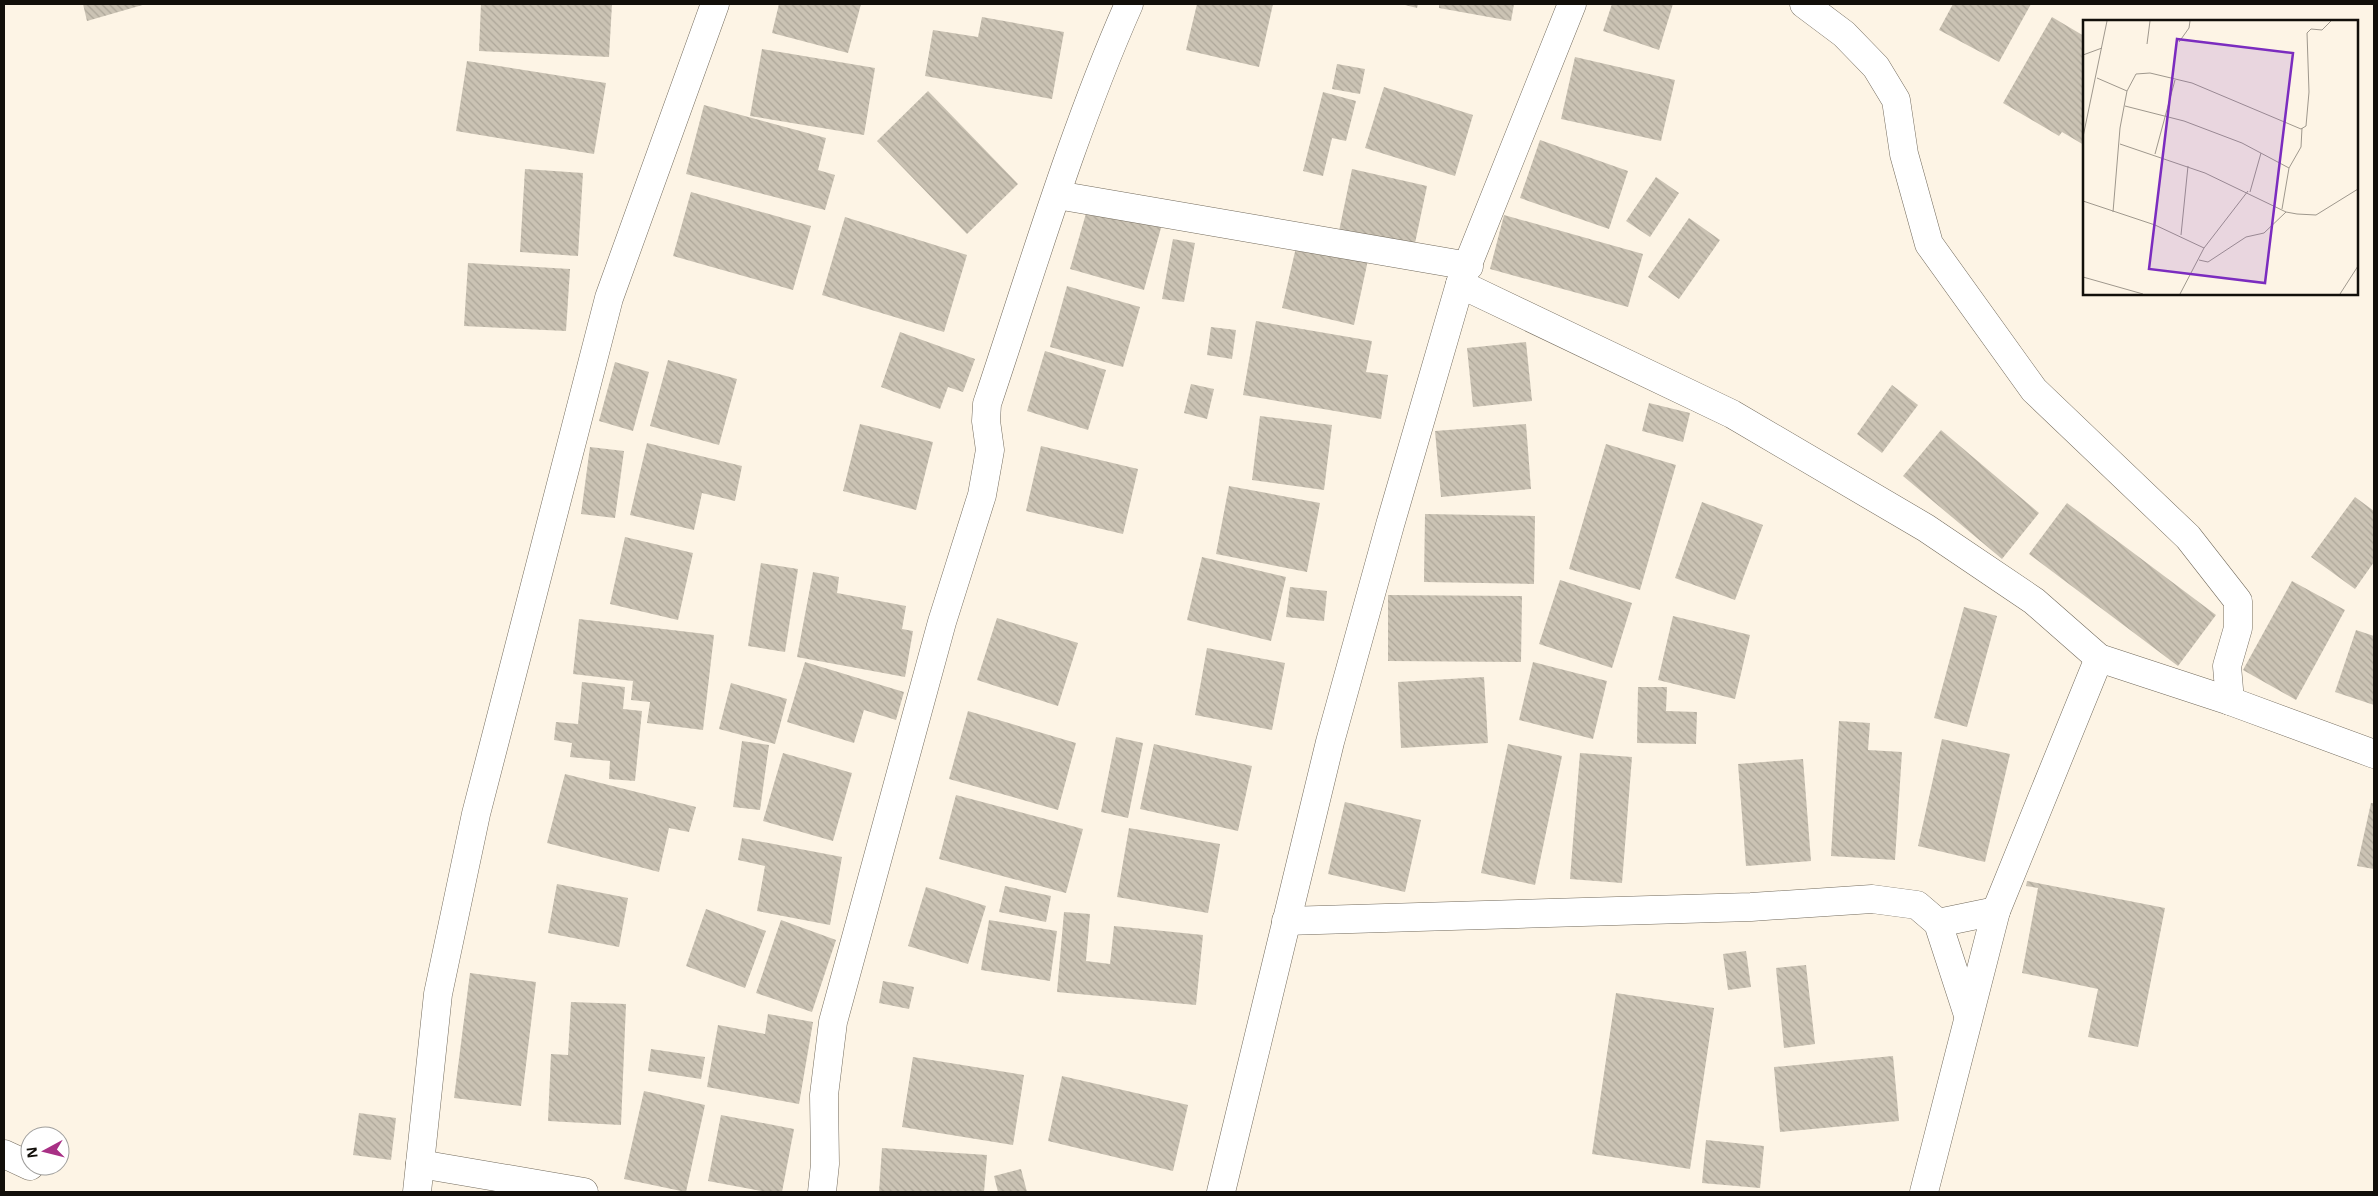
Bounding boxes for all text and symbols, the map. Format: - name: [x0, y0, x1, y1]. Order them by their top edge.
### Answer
- inset map: [2083, 20, 2358, 295]
- north arrow: [20, 1126, 70, 1176]
- text: N: [21, 1146, 42, 1159]

